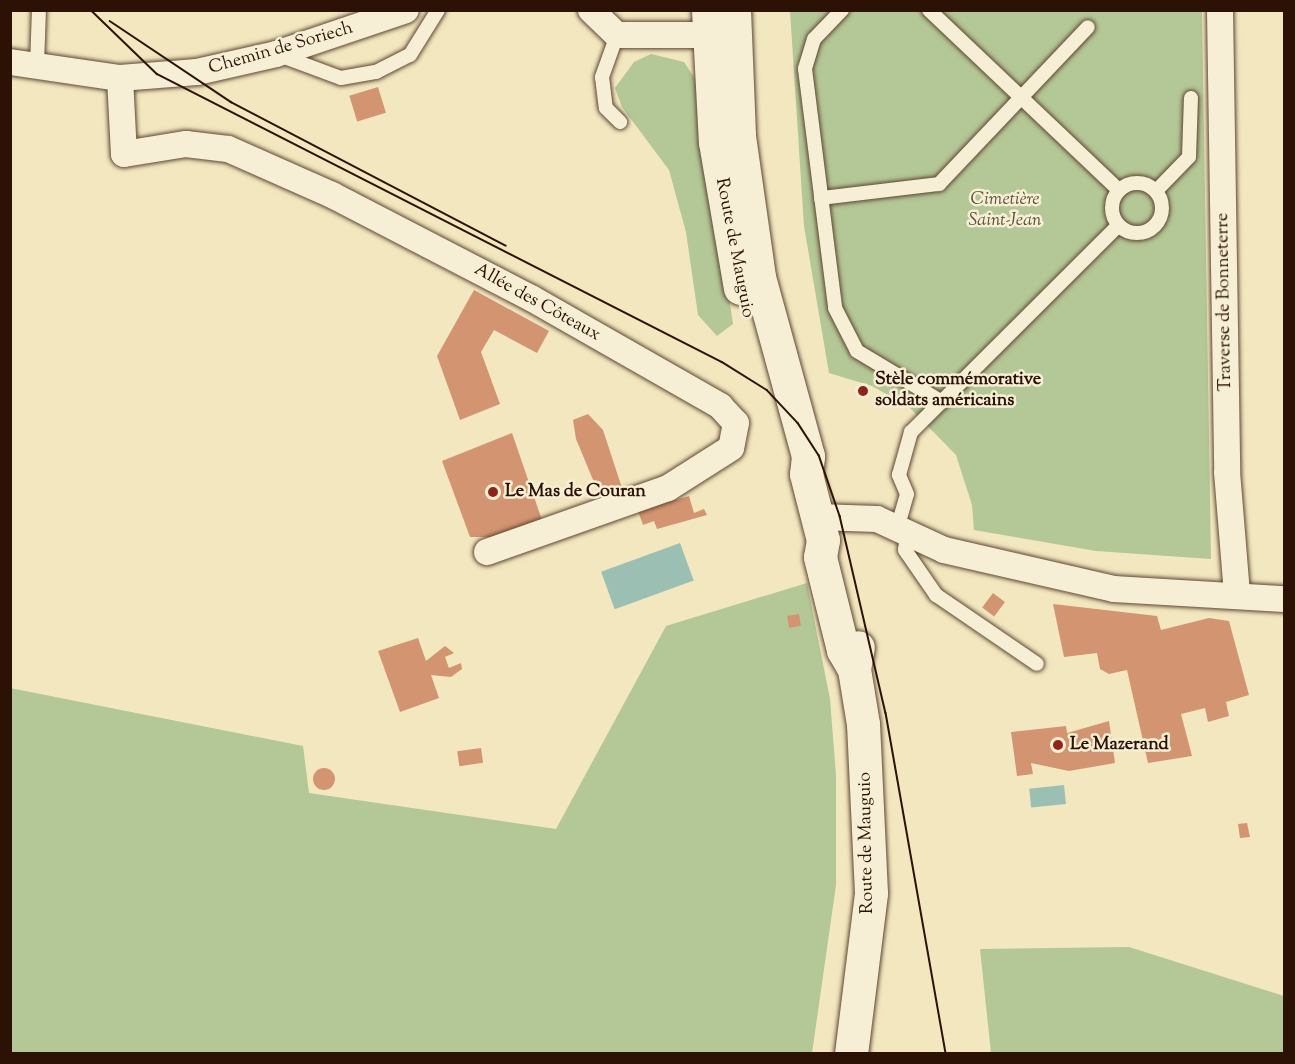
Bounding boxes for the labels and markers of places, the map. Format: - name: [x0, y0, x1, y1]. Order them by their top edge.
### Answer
- place label: Stèle commémorative soldats américains: [875, 370, 1041, 412]
- marker: Stèle commémorative soldats américains: [856, 384, 870, 398]
- place label: Le Mas de Couran: [505, 481, 646, 503]
- marker: Le Mas de Couran: [486, 485, 500, 499]
- place label: Le Mazerand: [1070, 734, 1169, 756]
- marker: Le Mazerand: [1051, 738, 1065, 752]

